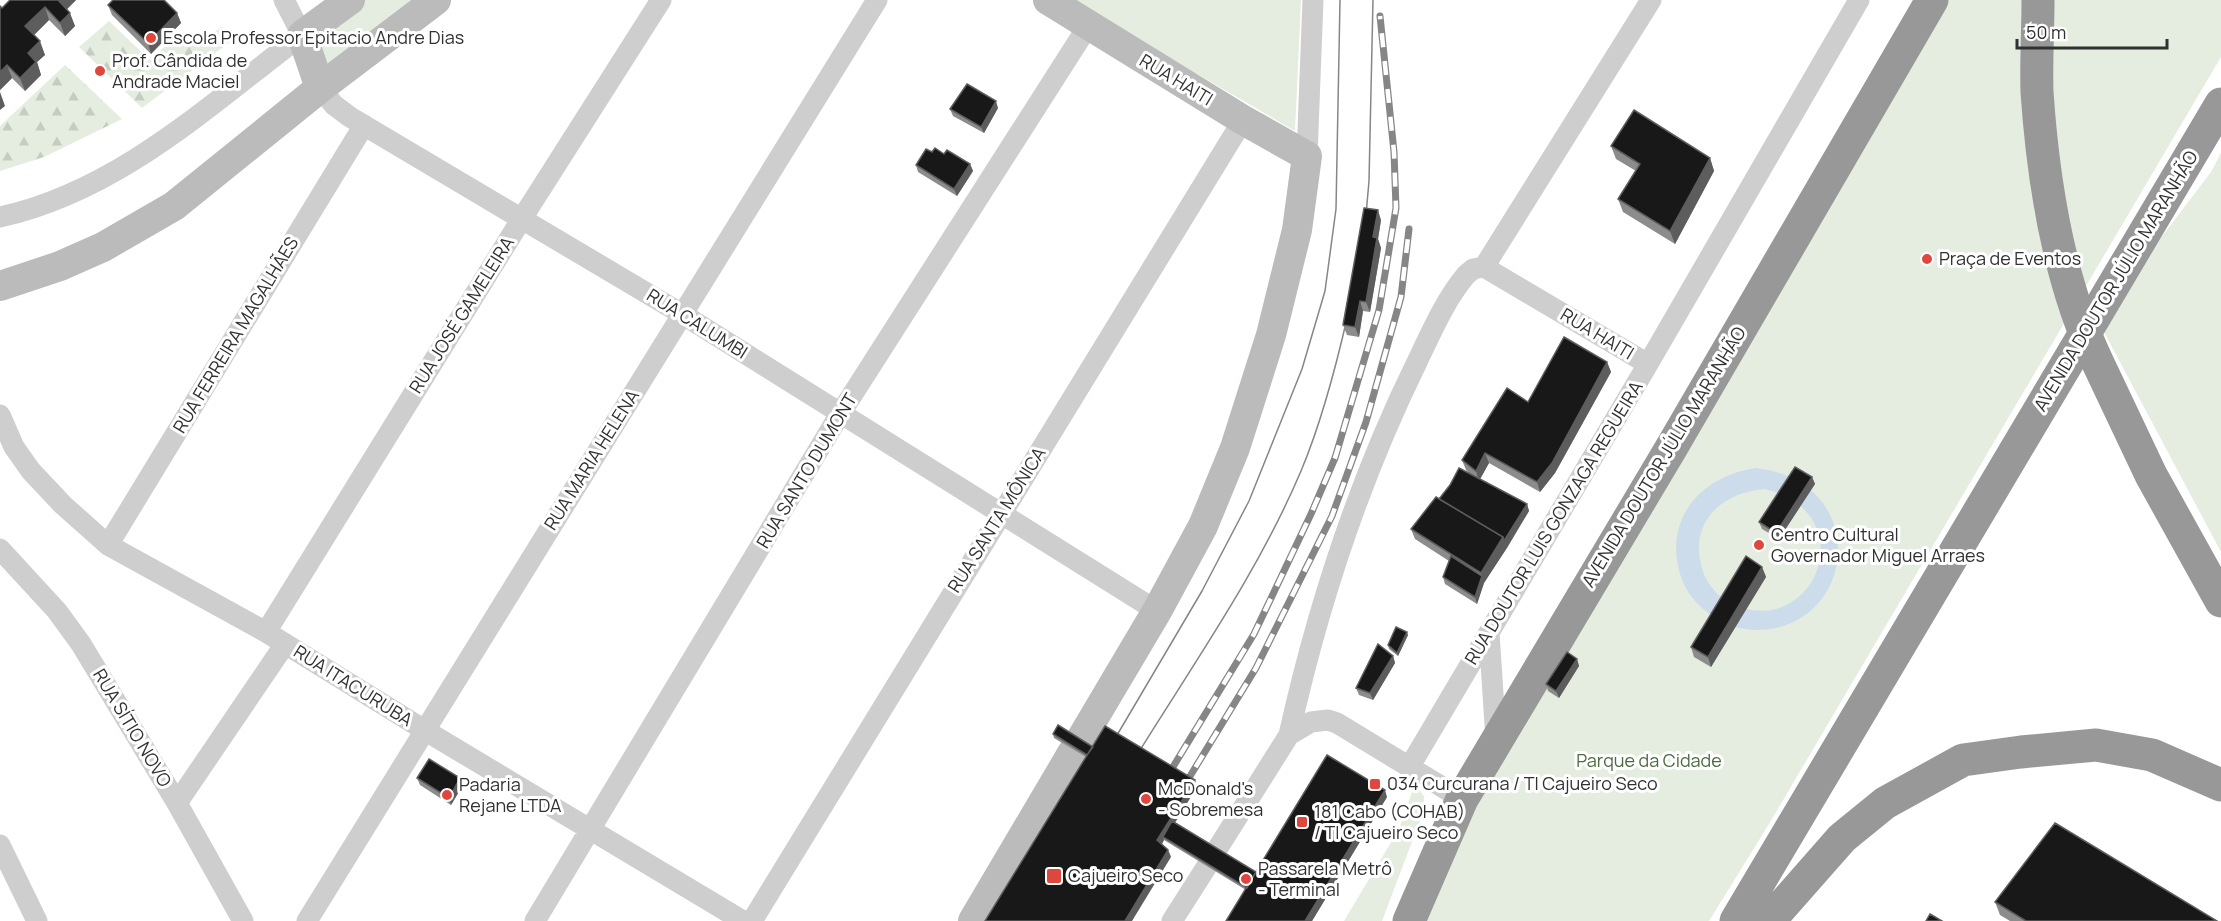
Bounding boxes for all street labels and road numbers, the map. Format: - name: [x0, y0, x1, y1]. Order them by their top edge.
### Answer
- street label: RUA HAITI: [1135, 48, 1218, 110]
- street label: AVENIDA DOUTOR JÚLIO MARANHÃO: [2028, 146, 2203, 415]
- street label: RUA JOSÉ GAMELEIRA: [403, 231, 519, 397]
- street label: RUA FERREIRA MAGALHÃES: [167, 232, 303, 437]
- street label: RUA CALUMBI: [643, 283, 752, 364]
- street label: RUA HAITI: [1556, 302, 1639, 364]
- street label: AVENIDA DOUTOR JÚLIO MARANHÃO: [1576, 322, 1751, 591]
- street label: RUA DOUTOR LUIS GONZAGA REGUEIRA: [1459, 376, 1648, 669]
- street label: RUA MARIA HELENA: [538, 384, 644, 534]
- street label: RUA SANTO DUMONT: [750, 388, 862, 552]
- street label: RUA SANTA MÔNICA: [942, 442, 1051, 597]
- street label: RUA ITACURUBA: [289, 639, 418, 732]
- street label: RUA SÍTIO NOVO: [88, 664, 178, 791]

